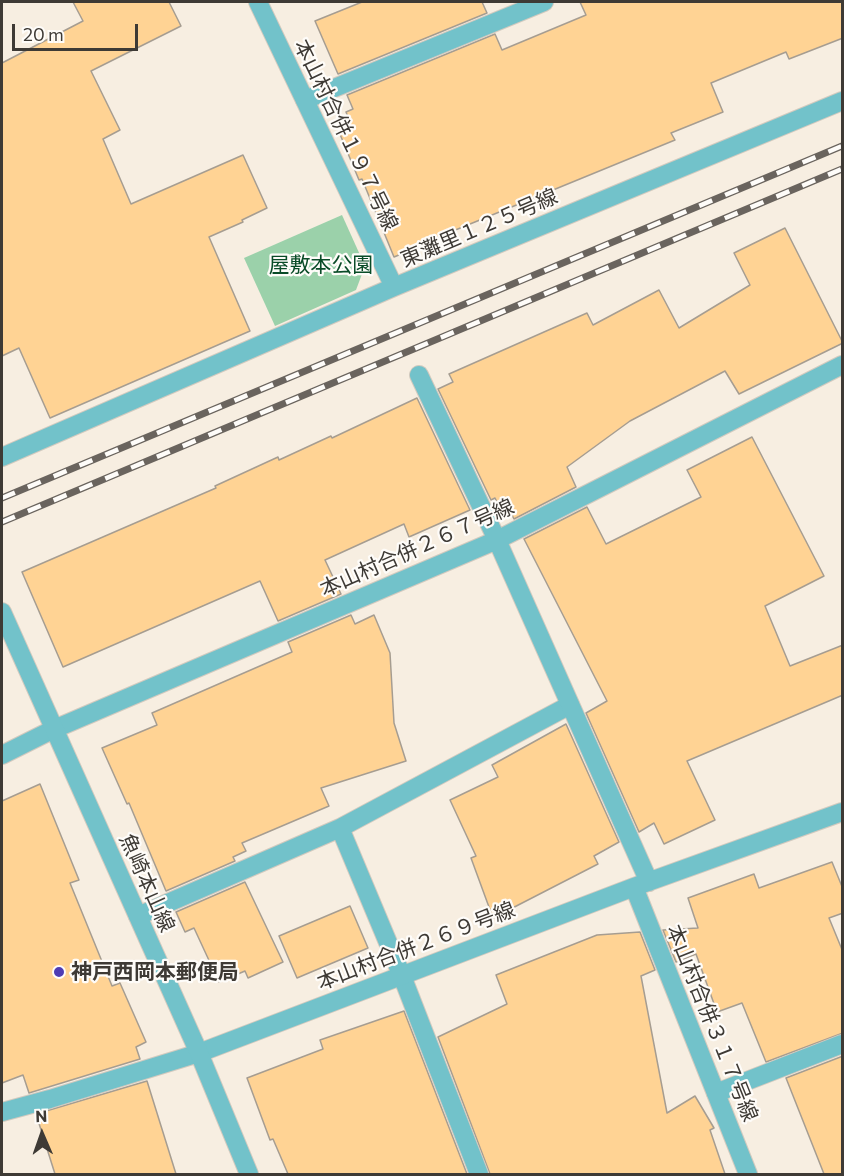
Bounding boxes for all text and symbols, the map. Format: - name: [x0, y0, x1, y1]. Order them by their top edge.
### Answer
- scale bar: [15, 12, 141, 50]
- text: 20 m: [23, 23, 64, 45]
- street label: 本山村合併１９７号線: [289, 35, 403, 235]
- street label: 東灘里１２５号線: [397, 184, 561, 272]
- park label: 屋敷本公園: [269, 252, 373, 278]
- street label: 本山村合併２６７号線: [316, 494, 518, 602]
- street label: 魚崎本山線: [114, 830, 180, 936]
- street label: 本山村合併２６９号線: [313, 897, 519, 995]
- street label: 本山村合併３１７号線: [661, 921, 763, 1125]
- place label: 神戸西岡本郵便局: [71, 959, 239, 985]
- marker: 神戸西岡本郵便局: [52, 965, 66, 979]
- north arrow: [12, 1104, 72, 1164]
- text: N: [35, 1106, 48, 1125]

